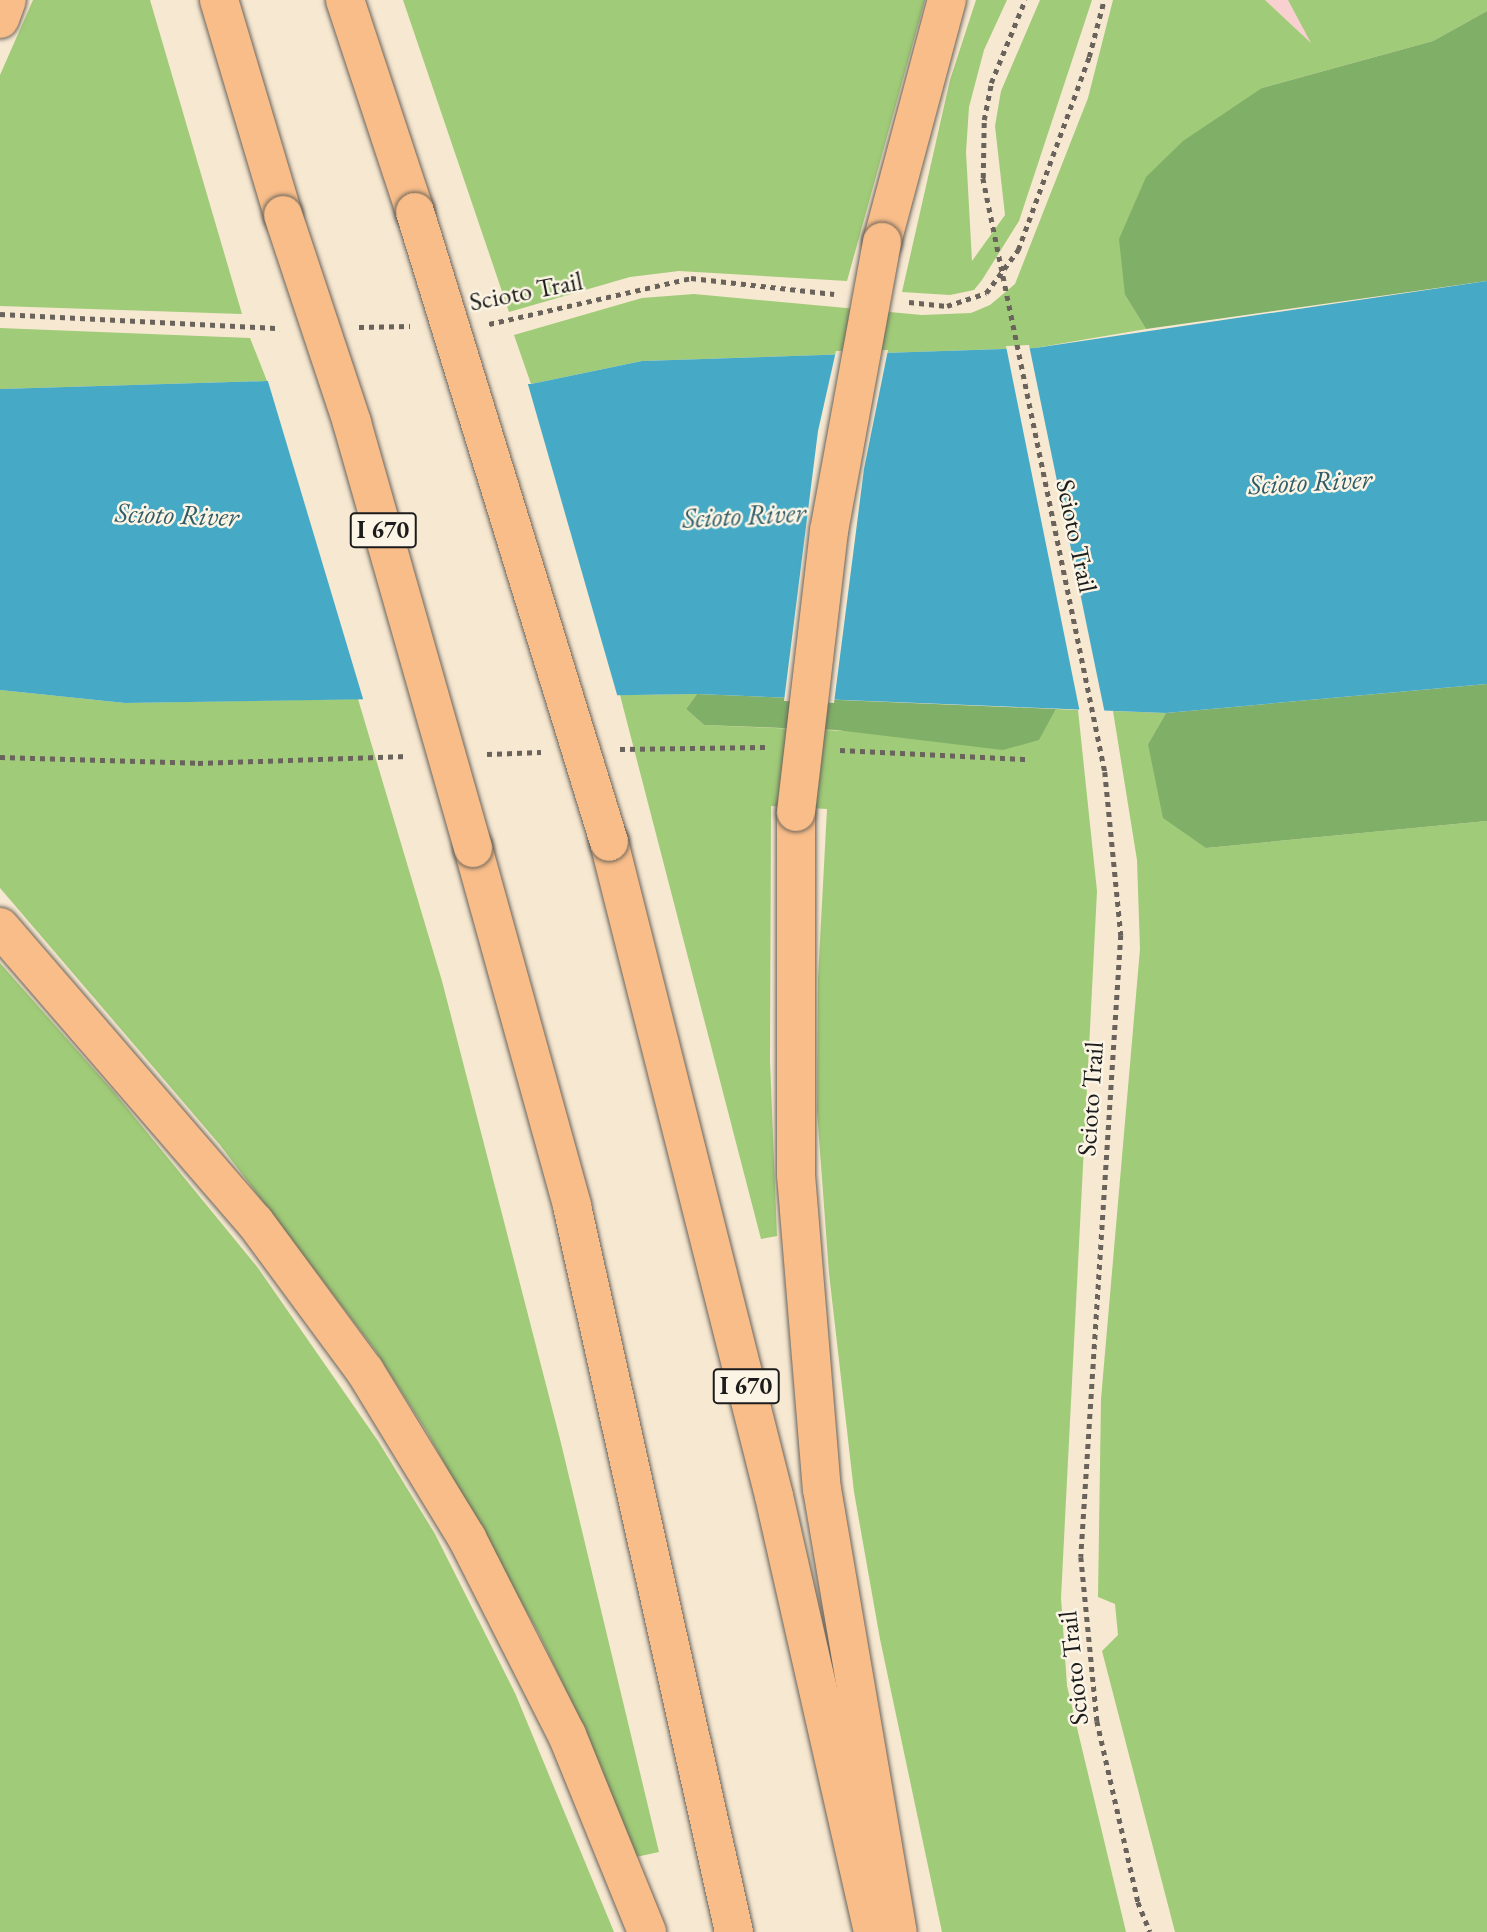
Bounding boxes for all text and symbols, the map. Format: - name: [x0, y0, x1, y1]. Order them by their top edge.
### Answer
- street label: Scioto Trail: [467, 266, 585, 318]
- water label: Scioto River: [1247, 461, 1373, 501]
- street label: Scioto Trail: [1049, 477, 1103, 595]
- water label: Scioto River: [115, 495, 239, 533]
- water label: Scioto River: [681, 495, 807, 535]
- road number: I 670: [348, 509, 418, 550]
- street label: Scioto Trail: [1071, 1041, 1111, 1157]
- road number: I 670: [711, 1366, 781, 1406]
- street label: Scioto Trail: [1052, 1609, 1096, 1727]

